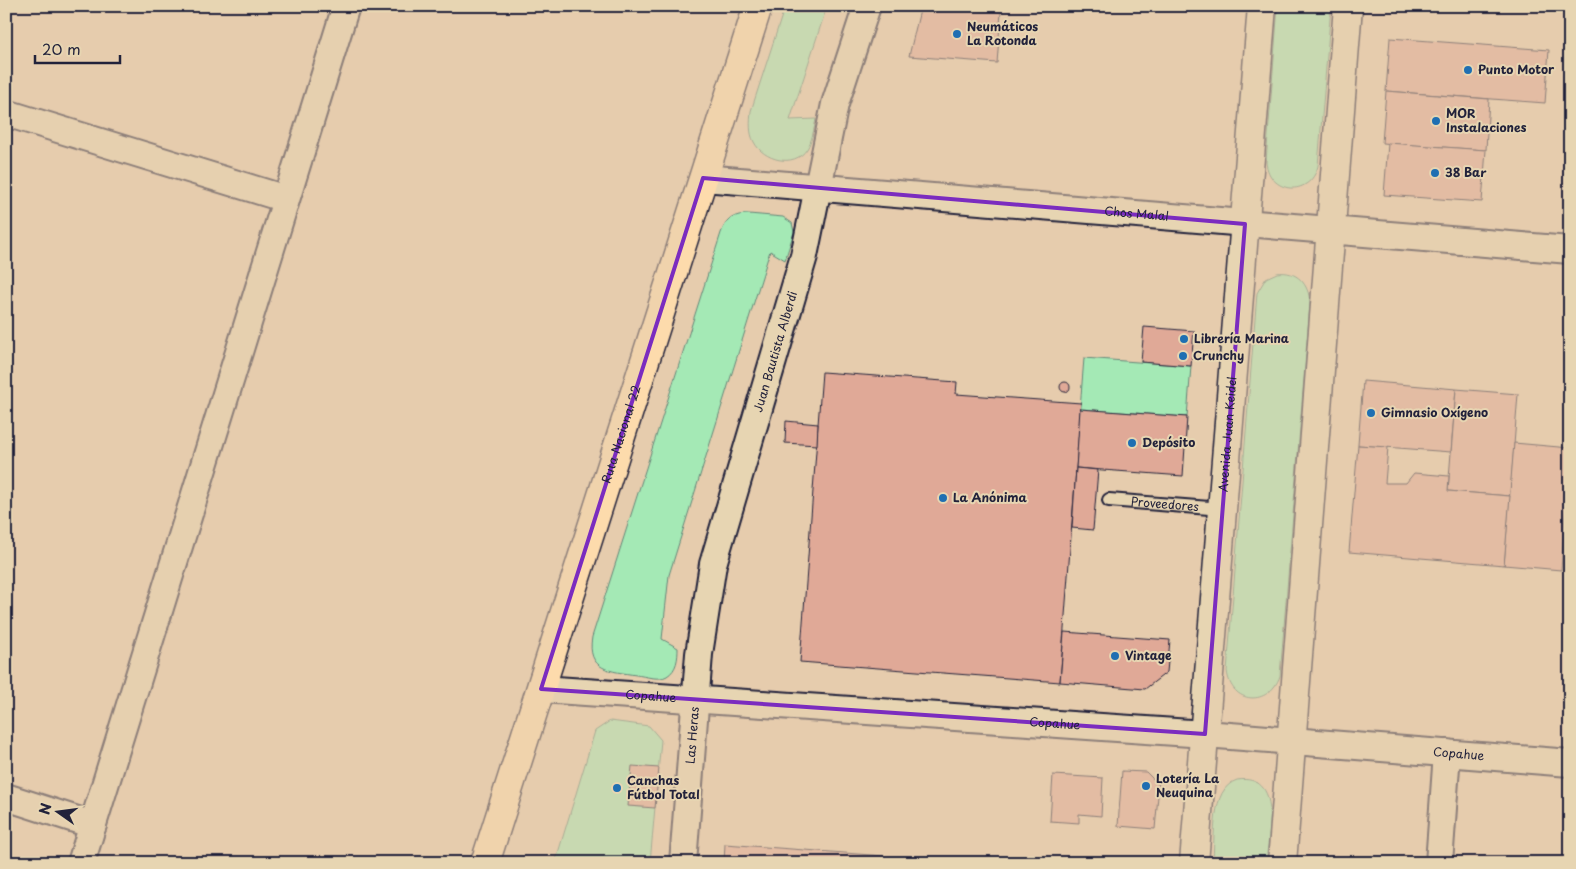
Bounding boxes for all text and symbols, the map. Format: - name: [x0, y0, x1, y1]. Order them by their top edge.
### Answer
- place label: Neumáticos La Rotonda: [967, 17, 1038, 49]
- marker: Neumáticos La Rotonda: [951, 28, 963, 40]
- scale bar: [35, 32, 120, 64]
- text: 20 m: [42, 37, 81, 60]
- place label: Punto Motor: [1478, 60, 1555, 78]
- marker: Punto Motor: [1462, 64, 1474, 76]
- place label: MOR Instalaciones: [1446, 104, 1527, 136]
- marker: MOR Instalaciones: [1430, 115, 1442, 127]
- place label: 38 Bar: [1445, 163, 1487, 181]
- marker: 38 Bar: [1429, 167, 1441, 179]
- street label: Chos Malal: [1104, 201, 1170, 225]
- street label: Juan Bautista Alberdi: [748, 289, 801, 414]
- place label: Librería Marina: [1194, 329, 1289, 347]
- marker: Librería Marina: [1178, 333, 1190, 345]
- place label: Crunchy: [1193, 346, 1244, 364]
- marker: Crunchy: [1177, 350, 1189, 362]
- street label: Avenida Juan Keidel: [1213, 376, 1241, 493]
- street label: Ruta Nacional 22: [597, 382, 645, 485]
- place label: Gimnasio Oxígeno: [1381, 403, 1488, 421]
- marker: Gimnasio Oxígeno: [1365, 407, 1377, 419]
- place label: Depósito: [1142, 433, 1195, 451]
- marker: Depósito: [1126, 437, 1138, 449]
- place label: La Anónima: [953, 488, 1027, 506]
- marker: La Anónima: [937, 492, 949, 504]
- street label: Proveedores: [1130, 492, 1200, 515]
- place label: Vintage: [1125, 646, 1172, 664]
- marker: Vintage: [1109, 650, 1121, 662]
- street label: Copahue: [625, 685, 677, 706]
- street label: Las Heras: [681, 706, 703, 765]
- street label: Copahue: [1029, 712, 1081, 734]
- street label: Copahue: [1433, 742, 1485, 764]
- place label: Lotería La Neuquina: [1156, 769, 1220, 801]
- place label: Canchas Fútbol Total: [627, 771, 700, 803]
- marker: Lotería La Neuquina: [1140, 780, 1152, 792]
- marker: Canchas Fútbol Total: [611, 782, 623, 794]
- north arrow: [32, 786, 82, 836]
- text: N: [33, 801, 56, 817]

